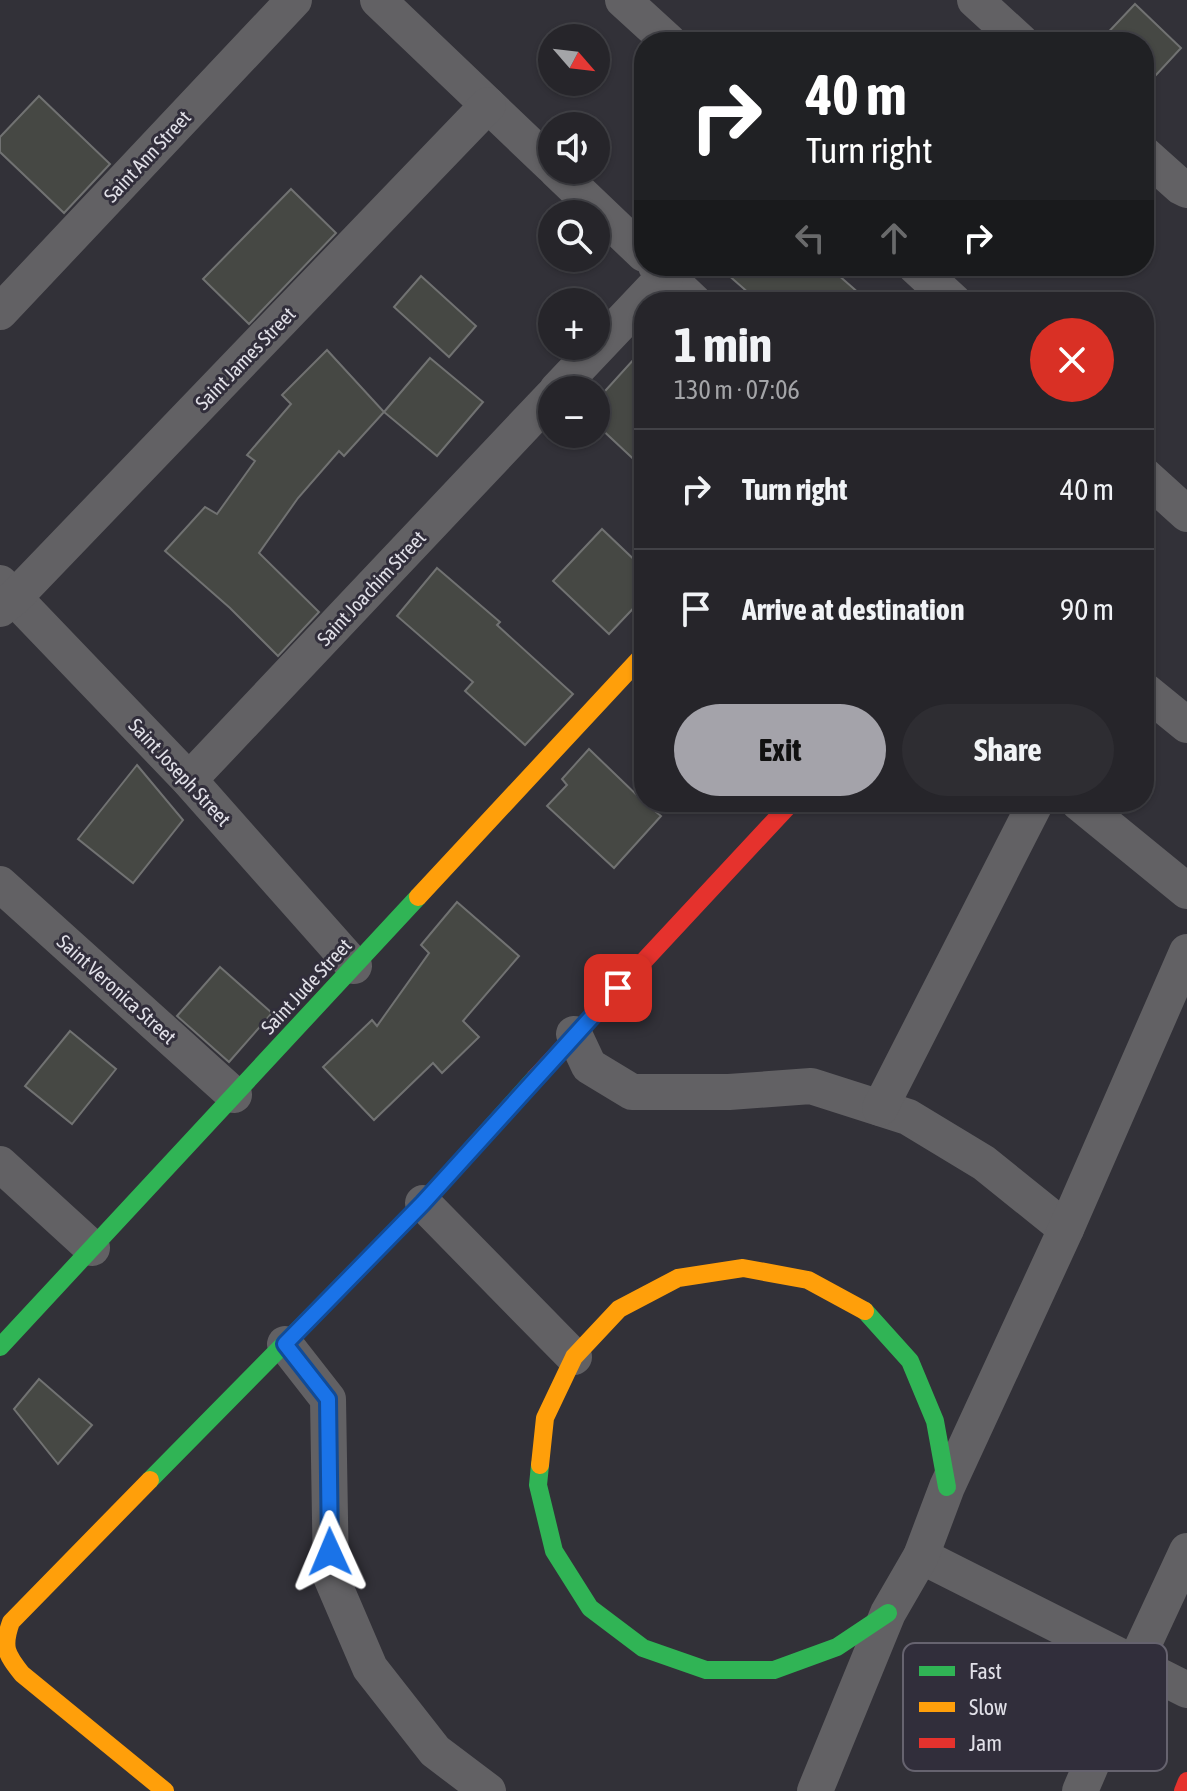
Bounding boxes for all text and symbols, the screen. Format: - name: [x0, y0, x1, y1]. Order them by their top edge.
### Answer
- north arrow: [538, 24, 610, 96]
- map controls: [538, 24, 610, 448]
- text: 40 m: [806, 63, 907, 127]
- icon: right: [674, 64, 778, 168]
- street label: Saint Ann Street: [99, 105, 195, 206]
- button: sound: [538, 112, 610, 184]
- text: Turn right: [806, 129, 933, 171]
- button: search: [538, 200, 610, 272]
- icon: left: [788, 216, 832, 260]
- icon: ahead: [872, 216, 916, 260]
- icon: right: [956, 216, 1000, 260]
- button: +: [538, 288, 610, 360]
- street label: Saint James Street: [190, 302, 300, 414]
- text: 1 min: [674, 317, 772, 372]
- button: close: [1030, 318, 1114, 402]
- text: 130 m · 07:06: [674, 375, 800, 405]
- button: −: [538, 376, 610, 448]
- icon: right: [674, 467, 718, 511]
- text: Turn right: [742, 472, 848, 506]
- text: 40 m: [1060, 472, 1114, 506]
- street label: Saint Joachim Street: [312, 526, 430, 650]
- icon: arrive: [674, 587, 718, 631]
- text: Arrive at destination: [742, 592, 964, 626]
- text: 90 m: [1060, 592, 1114, 626]
- button: Exit: [674, 704, 886, 796]
- button: Share: [902, 704, 1114, 796]
- street label: Saint Joseph Street: [124, 714, 236, 831]
- street label: Saint Veronica Street: [53, 930, 181, 1048]
- street label: Saint Jude Street: [256, 933, 356, 1038]
- pin: [584, 954, 652, 1022]
- icon: arrive: [596, 966, 640, 1010]
- position arrow: [288, 1510, 372, 1594]
- legend: [903, 1643, 1167, 1771]
- text: Fast: [969, 1658, 1002, 1684]
- text: Slow: [969, 1694, 1007, 1720]
- text: Jam: [969, 1730, 1002, 1756]

